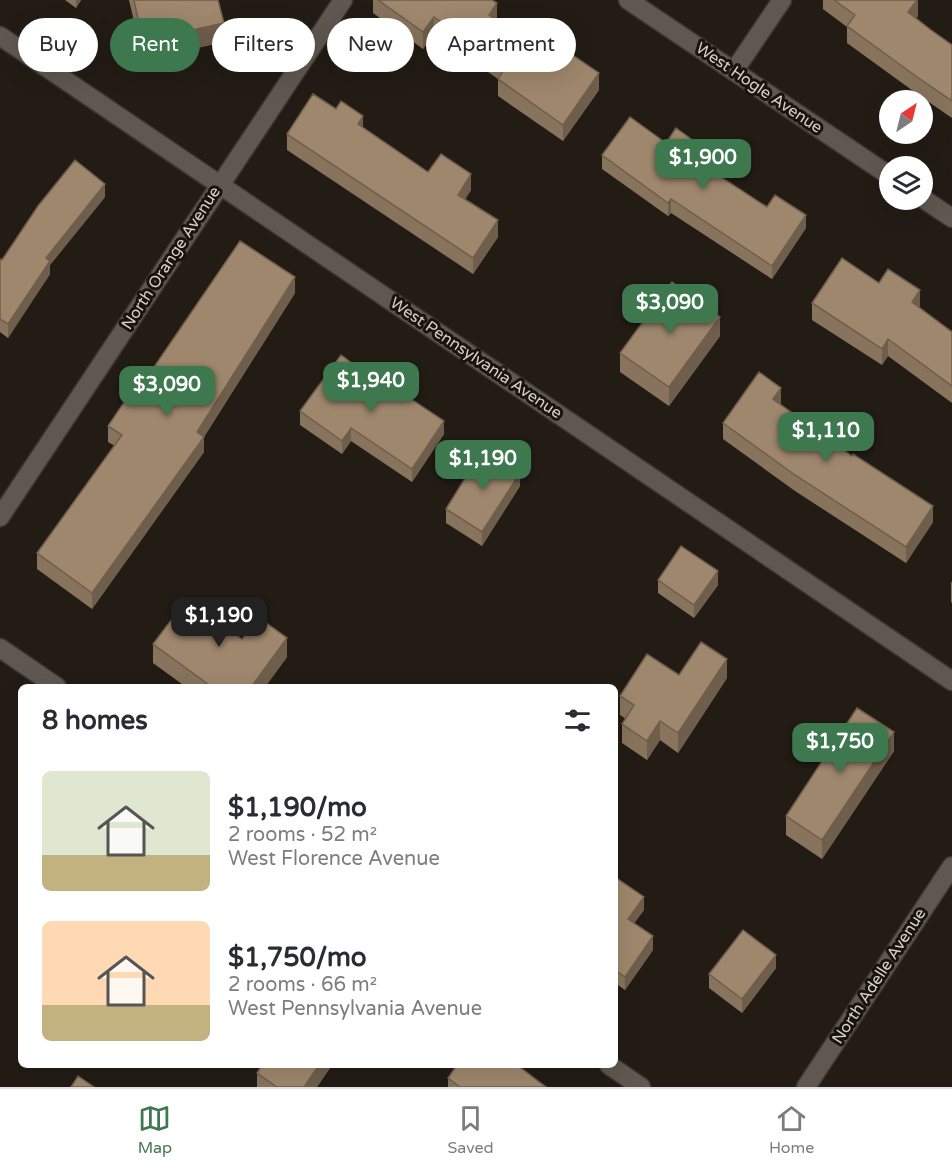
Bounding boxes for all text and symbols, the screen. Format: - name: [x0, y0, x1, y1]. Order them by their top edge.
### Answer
- chip: Buy: [18, 18, 98, 72]
- chip: Rent: [110, 18, 200, 72]
- chip: Filters: [212, 18, 315, 72]
- chip: New: [327, 18, 414, 72]
- chip: Apartment: [426, 18, 576, 72]
- street label: West Hogle Avenue: [692, 38, 826, 138]
- north arrow: [879, 90, 933, 144]
- map controls: [879, 90, 933, 210]
- pin: $1,900: [654, 139, 752, 190]
- text: $1,900: [669, 146, 737, 170]
- button: layers: [879, 156, 933, 210]
- street label: North Orange Avenue: [117, 183, 225, 333]
- pin: $3,090: [621, 284, 719, 335]
- text: $3,090: [636, 291, 704, 315]
- street label: West Pennsylvania Avenue: [386, 293, 566, 423]
- pin: $1,940: [322, 362, 420, 413]
- pin: $3,090: [118, 366, 216, 417]
- text: $1,940: [337, 369, 405, 393]
- text: $3,090: [133, 373, 201, 397]
- pin: $1,110: [777, 412, 875, 463]
- text: $1,110: [792, 419, 860, 443]
- pin: $1,190: [434, 440, 532, 491]
- text: $1,190: [449, 447, 517, 471]
- pin: $1,190: [170, 597, 268, 648]
- text: $1,190: [185, 604, 253, 628]
- icon: filters: [561, 704, 594, 737]
- text: 8 homes: [42, 705, 148, 736]
- pin: $1,750: [791, 723, 889, 774]
- text: $1,750: [806, 730, 874, 754]
- text: $1,190/mo: [228, 792, 367, 823]
- icon: home: [90, 795, 162, 867]
- text: 2 rooms · 52 m²: [228, 823, 377, 847]
- text: West Florence Avenue: [228, 847, 440, 871]
- street label: North Adelle Avenue: [828, 904, 930, 1048]
- text: $1,750/mo: [228, 942, 367, 973]
- icon: home: [90, 945, 162, 1017]
- text: 2 rooms · 66 m²: [228, 973, 377, 997]
- text: West Pennsylvania Avenue: [228, 997, 482, 1021]
- tab: Map: [138, 1102, 172, 1158]
- tab: Saved: [447, 1102, 494, 1158]
- tab: Home: [769, 1102, 814, 1158]

